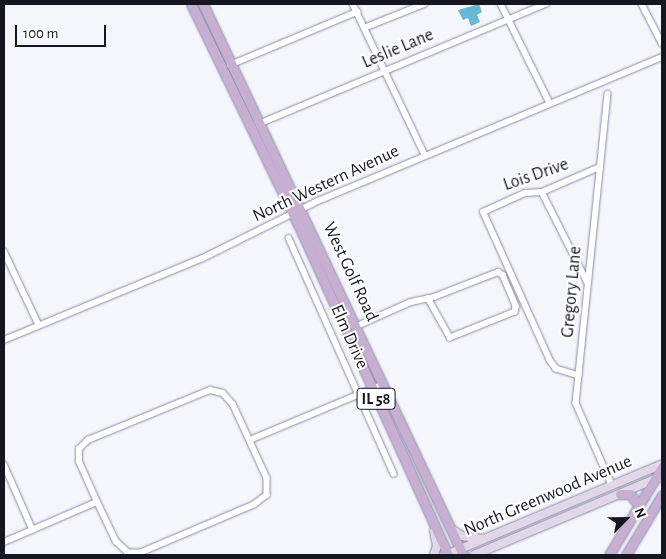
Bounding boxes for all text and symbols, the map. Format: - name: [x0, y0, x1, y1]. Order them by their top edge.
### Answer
- scale bar: [18, 15, 109, 47]
- street label: Leslie Lane: [359, 24, 437, 74]
- text: 100 m: [23, 26, 58, 41]
- street label: North Western Avenue: [249, 141, 403, 227]
- street label: Lois Drive: [501, 154, 571, 196]
- street label: West Golf Road: [318, 219, 382, 325]
- street label: Gregory Lane: [557, 245, 587, 339]
- street label: Elm Drive: [325, 302, 373, 372]
- road number: IL 58: [356, 386, 396, 412]
- street label: North Greenwood Avenue: [461, 451, 635, 541]
- north arrow: [601, 494, 651, 544]
- text: N: [631, 506, 648, 520]

